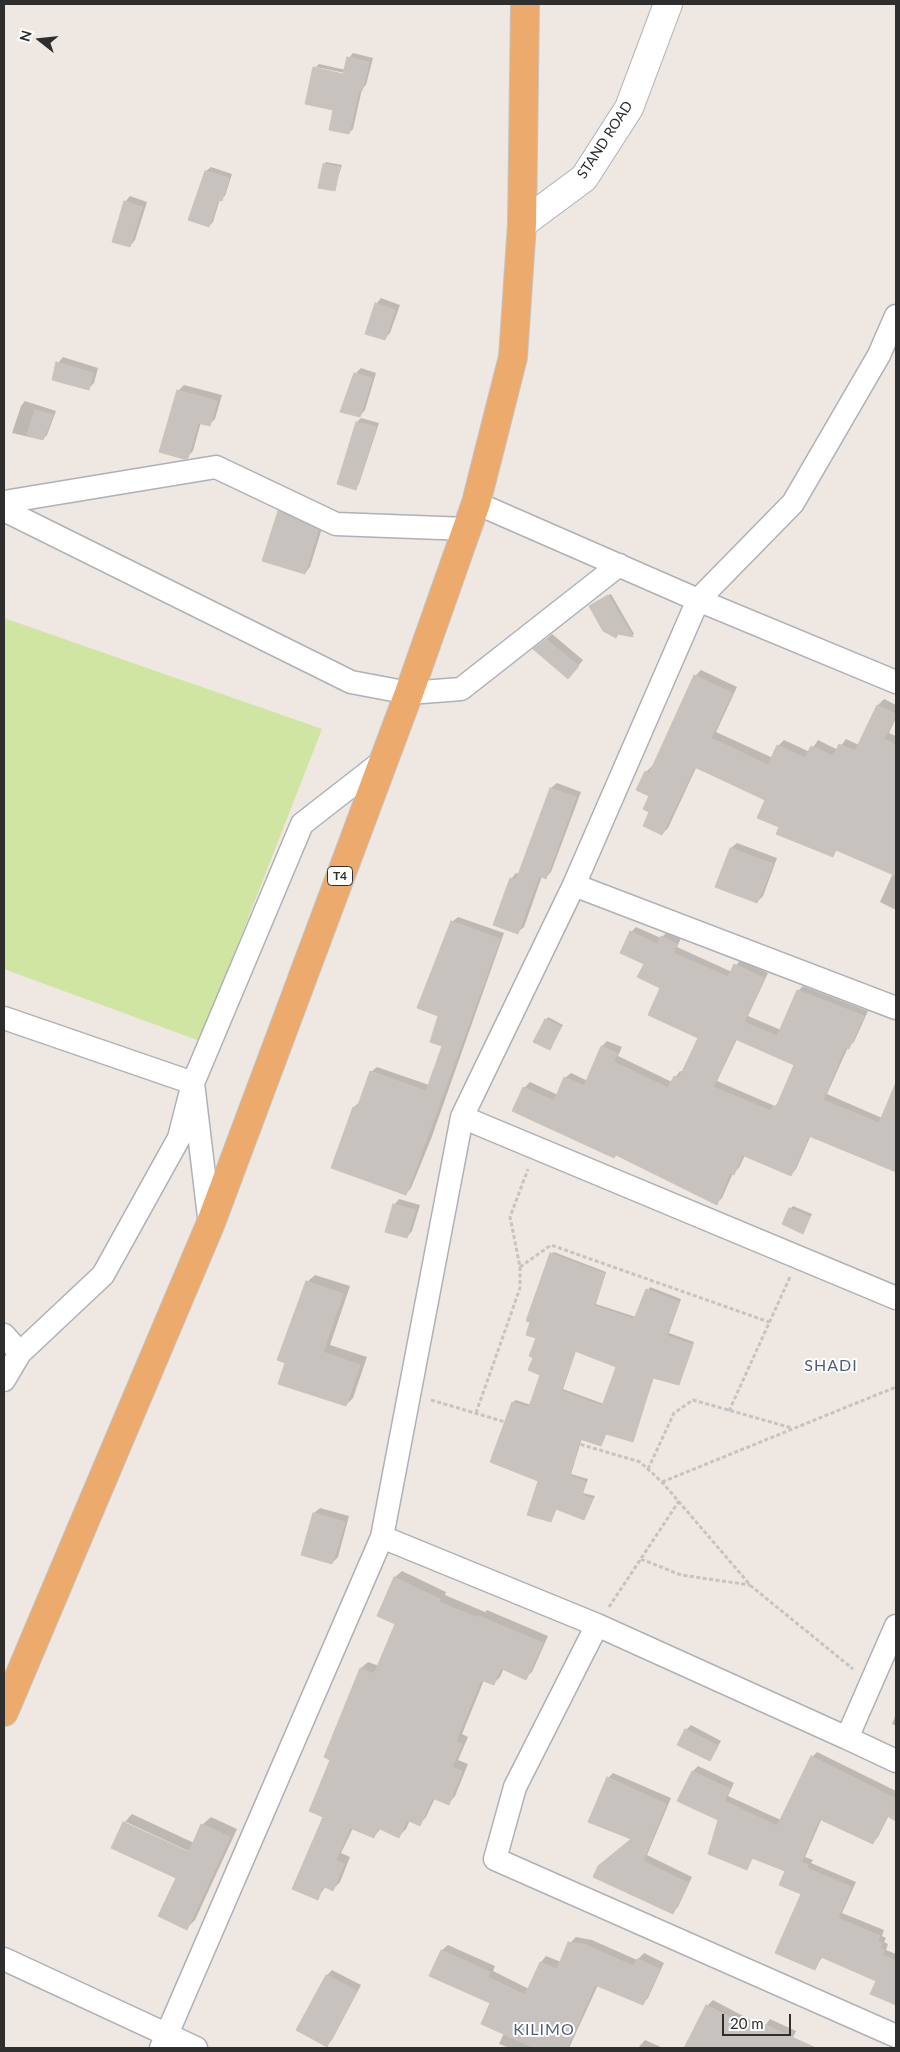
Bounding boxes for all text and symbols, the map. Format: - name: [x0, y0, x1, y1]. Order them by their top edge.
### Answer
- north arrow: [15, 15, 65, 65]
- text: N: [15, 28, 35, 43]
- street label: STAND ROAD: [574, 98, 636, 182]
- road number: T4: [328, 866, 352, 886]
- district label: SHADI: [804, 1356, 858, 1376]
- scale bar: [725, 2004, 794, 2036]
- text: 20 m: [730, 2014, 764, 2032]
- district label: KILIMO: [513, 2020, 575, 2040]

